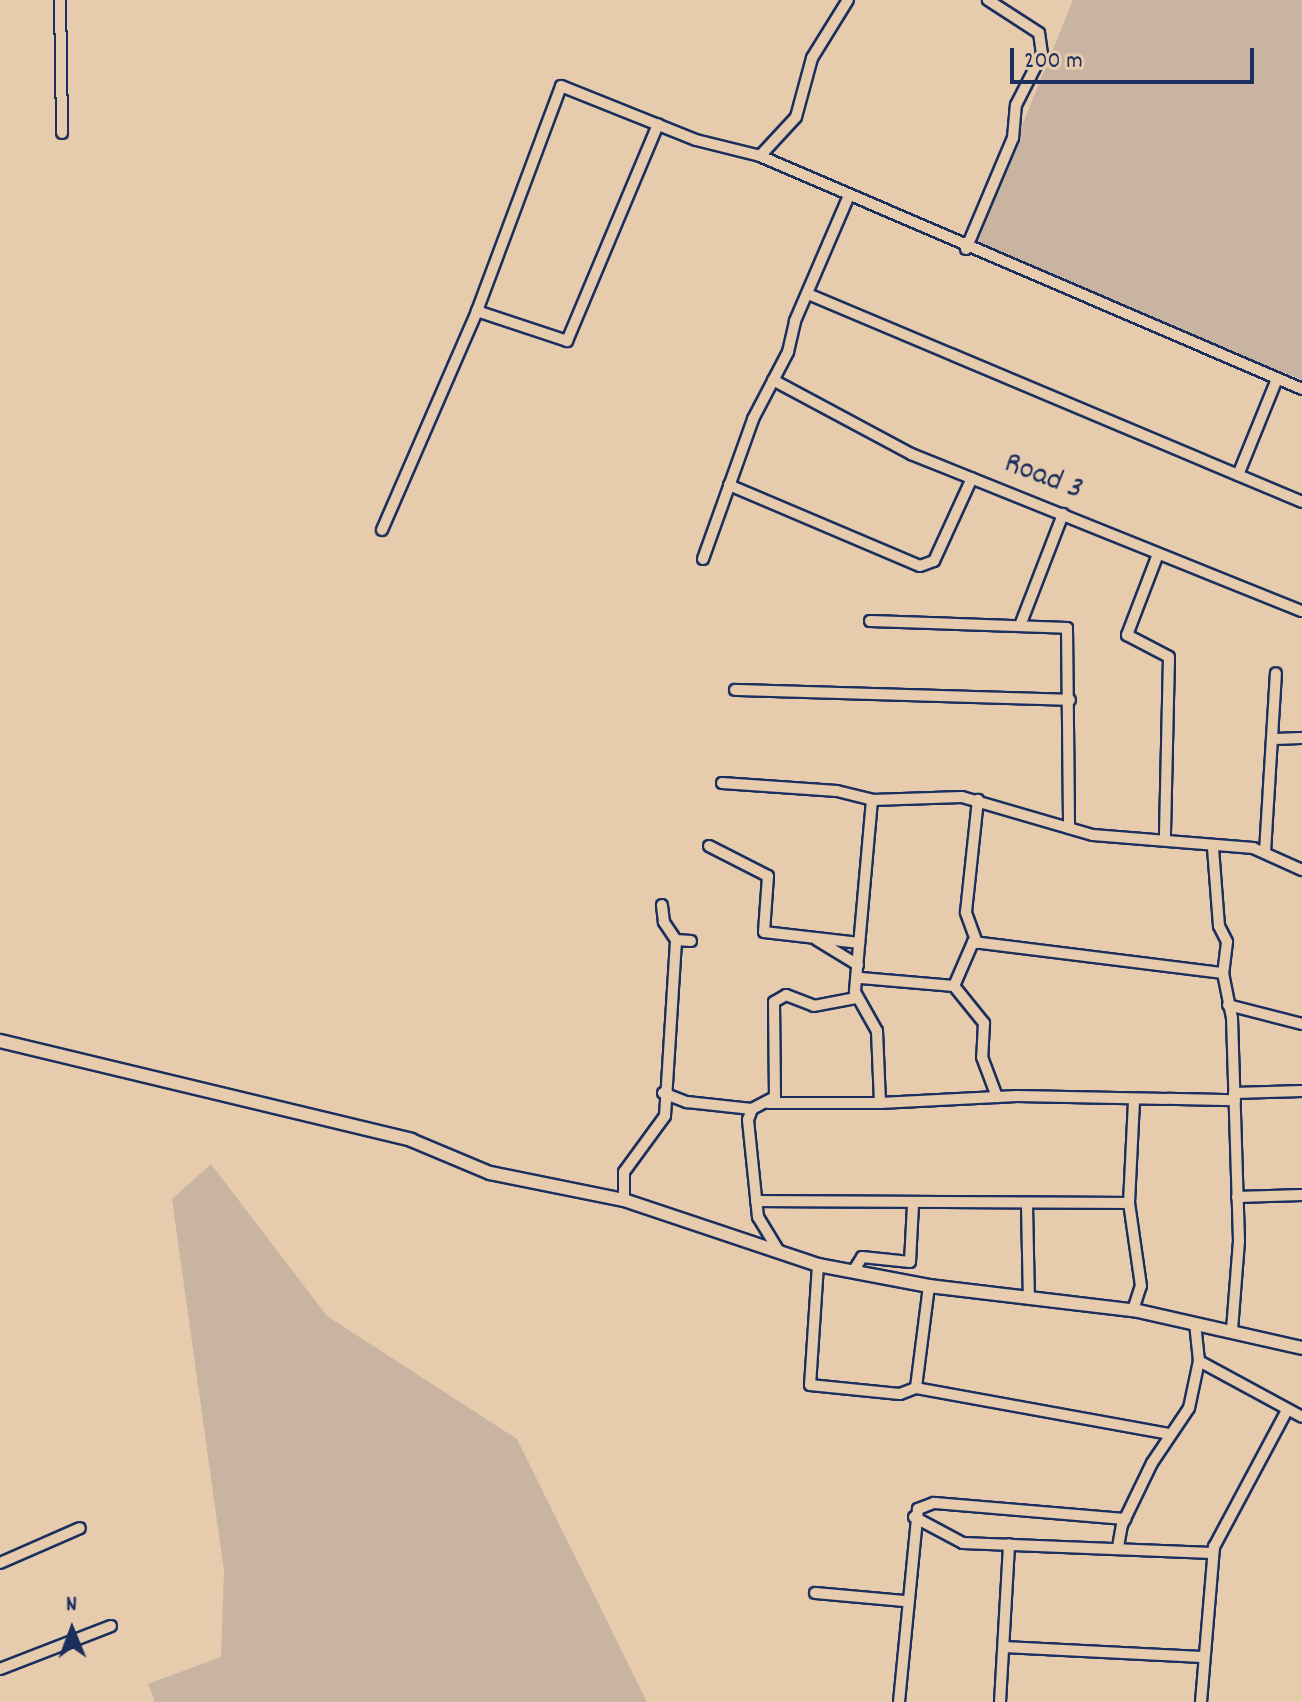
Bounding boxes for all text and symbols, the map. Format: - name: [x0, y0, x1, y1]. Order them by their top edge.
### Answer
- scale bar: [1014, 32, 1258, 82]
- text: 200 m: [1024, 45, 1083, 79]
- street label: Road 3: [998, 445, 1088, 511]
- north arrow: [32, 1590, 112, 1670]
- text: N: [66, 1590, 77, 1621]

